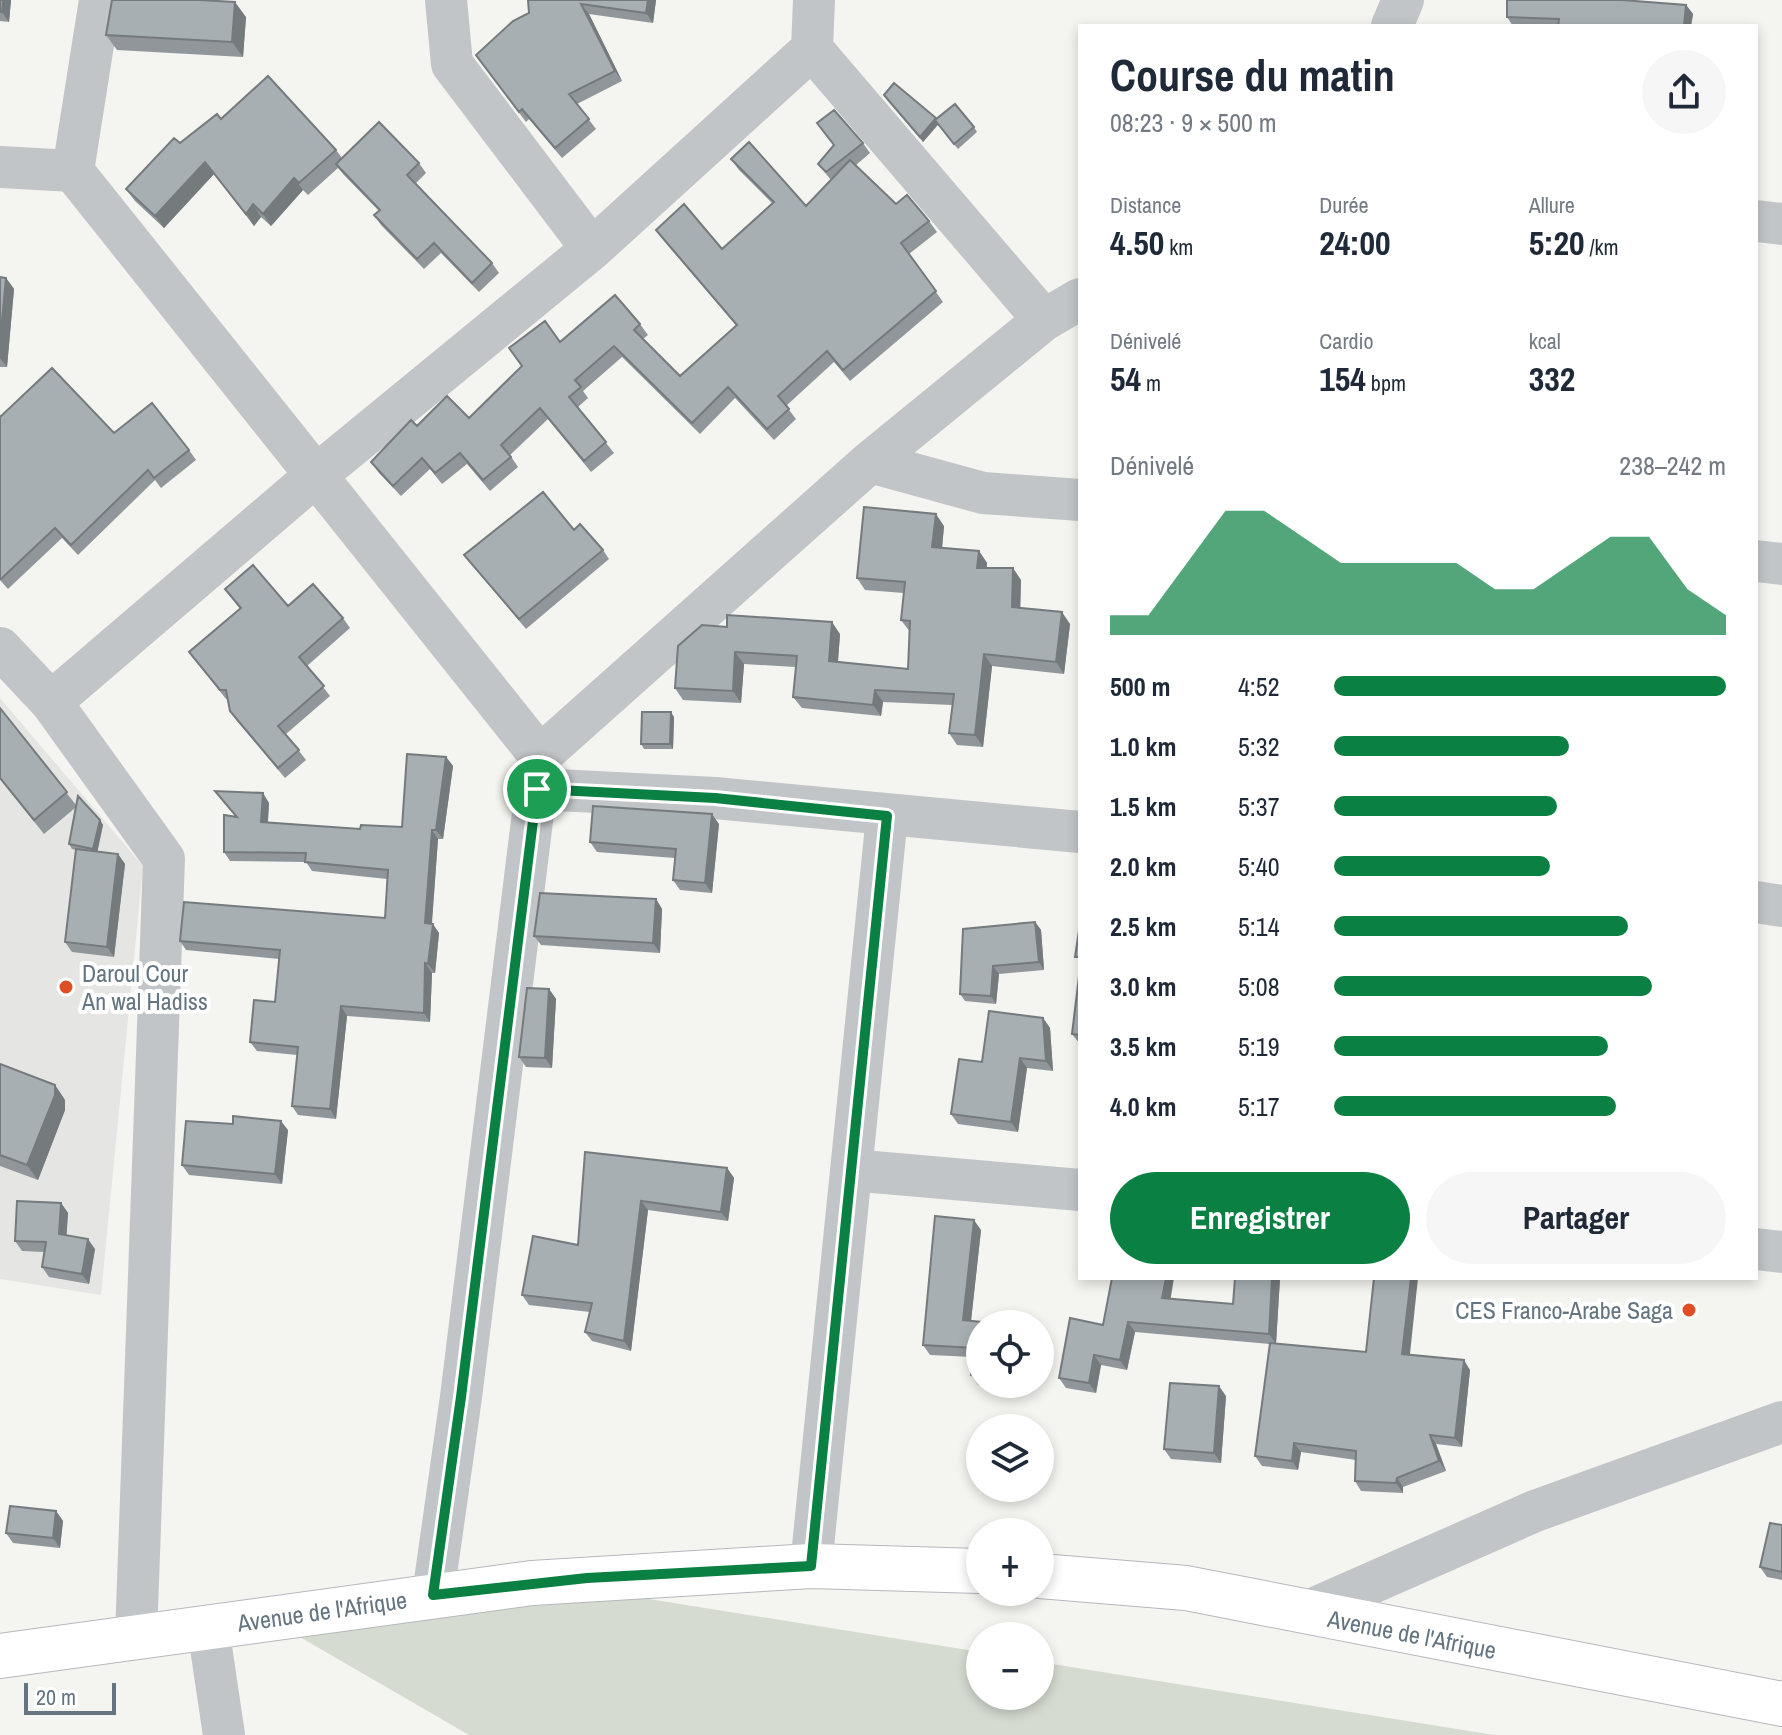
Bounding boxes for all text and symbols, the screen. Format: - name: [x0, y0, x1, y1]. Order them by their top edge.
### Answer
- text: Course du matin: [1110, 45, 1395, 105]
- button: share: [1642, 50, 1726, 134]
- text: 08:23 · 9 × 500 m: [1110, 105, 1277, 140]
- text: Distance: [1110, 190, 1181, 220]
- text: Durée: [1319, 190, 1368, 220]
- text: Allure: [1529, 190, 1575, 220]
- text: 4.50: [1110, 220, 1164, 266]
- text: 24:00: [1319, 220, 1391, 266]
- text: 5:20: [1529, 220, 1584, 266]
- text: km: [1164, 232, 1193, 262]
- text: /km: [1584, 232, 1619, 262]
- text: Dénivelé: [1110, 326, 1181, 356]
- text: Cardio: [1319, 326, 1373, 356]
- text: kcal: [1529, 326, 1561, 356]
- text: 54: [1110, 356, 1141, 402]
- text: 154: [1319, 356, 1366, 402]
- text: 332: [1529, 356, 1575, 402]
- text: m: [1141, 368, 1161, 398]
- text: bpm: [1366, 368, 1406, 398]
- text: Dénivelé: [1110, 448, 1194, 483]
- text: 238–242 m: [1619, 448, 1726, 483]
- text: 500 m: [1110, 669, 1170, 704]
- text: 4:52: [1238, 669, 1280, 704]
- text: 1.0 km: [1110, 729, 1176, 764]
- text: 5:32: [1238, 729, 1280, 764]
- pin: [503, 755, 571, 823]
- icon: arrive: [515, 767, 559, 811]
- text: 1.5 km: [1110, 789, 1176, 824]
- text: 5:37: [1238, 789, 1280, 824]
- text: 2.0 km: [1110, 849, 1176, 884]
- text: 5:40: [1238, 849, 1280, 884]
- text: 2.5 km: [1110, 909, 1176, 944]
- text: 5:14: [1238, 909, 1280, 944]
- place label: Daroul Cour An wal Hadiss: [81, 957, 208, 1017]
- text: 3.0 km: [1110, 969, 1176, 1004]
- text: 5:08: [1238, 969, 1280, 1004]
- marker: Daroul Cour An wal Hadiss: [57, 978, 75, 996]
- text: 3.5 km: [1110, 1029, 1176, 1064]
- text: 5:19: [1238, 1029, 1280, 1064]
- text: 4.0 km: [1110, 1089, 1176, 1124]
- text: 5:17: [1238, 1089, 1280, 1124]
- button: Enregistrer: [1110, 1172, 1410, 1264]
- button: Partager: [1426, 1172, 1726, 1264]
- place label: CES Franco-Arabe Saga: [1455, 1294, 1673, 1326]
- marker: CES Franco-Arabe Saga: [1680, 1301, 1698, 1319]
- map controls: [966, 1310, 1054, 1710]
- button: locate: [966, 1310, 1054, 1398]
- button: layers: [966, 1414, 1054, 1502]
- button: +: [966, 1518, 1054, 1606]
- street label: Avenue de l'Afrique: [234, 1583, 409, 1639]
- street label: Avenue de l'Afrique: [1324, 1602, 1499, 1666]
- button: −: [966, 1622, 1054, 1710]
- scale bar: [24, 1679, 116, 1715]
- text: 20 m: [36, 1682, 76, 1712]

